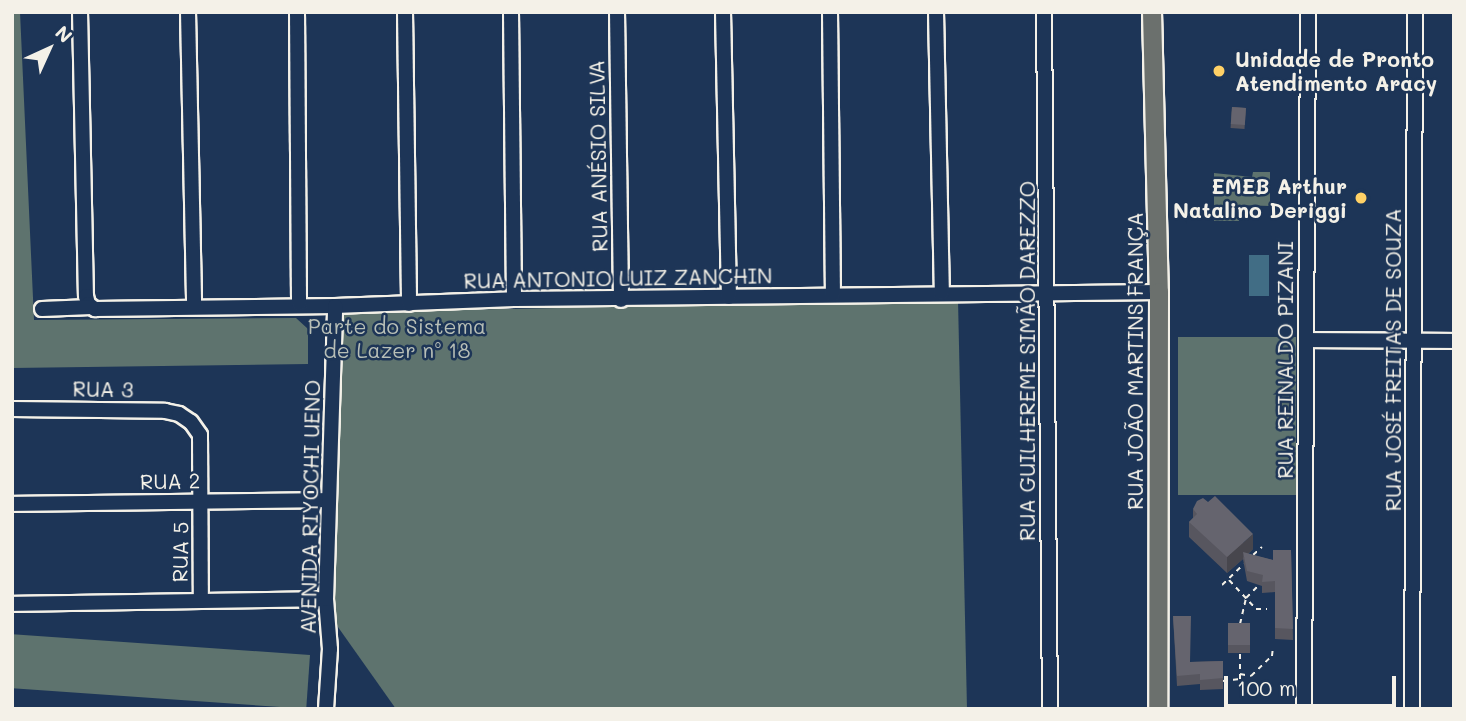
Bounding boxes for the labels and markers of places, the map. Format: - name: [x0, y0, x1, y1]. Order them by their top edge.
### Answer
- place label: Unidade de Pronto Atendimento Aracy: [1235, 46, 1437, 96]
- marker: Unidade de Pronto Atendimento Aracy: [1209, 61, 1229, 81]
- place label: EMEB Arthur Natalino Deriggi: [1173, 173, 1347, 223]
- marker: EMEB Arthur Natalino Deriggi: [1353, 190, 1369, 206]

